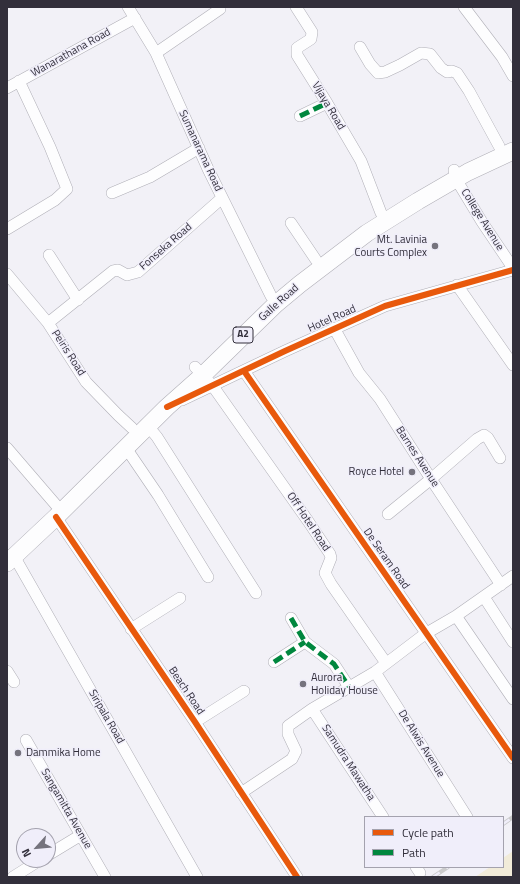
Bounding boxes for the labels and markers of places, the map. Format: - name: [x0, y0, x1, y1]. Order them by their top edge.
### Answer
- place label: Mt. Lavinia Courts Complex: [355, 233, 427, 259]
- marker: Mt. Lavinia Courts Complex: [430, 241, 440, 251]
- place label: Royce Hotel: [349, 465, 404, 479]
- marker: Royce Hotel: [407, 467, 417, 477]
- place label: Aurora Holiday House: [311, 671, 378, 697]
- marker: Aurora Holiday House: [298, 679, 308, 689]
- place label: Dammika Home: [26, 746, 101, 760]
- marker: Dammika Home: [13, 748, 23, 758]

